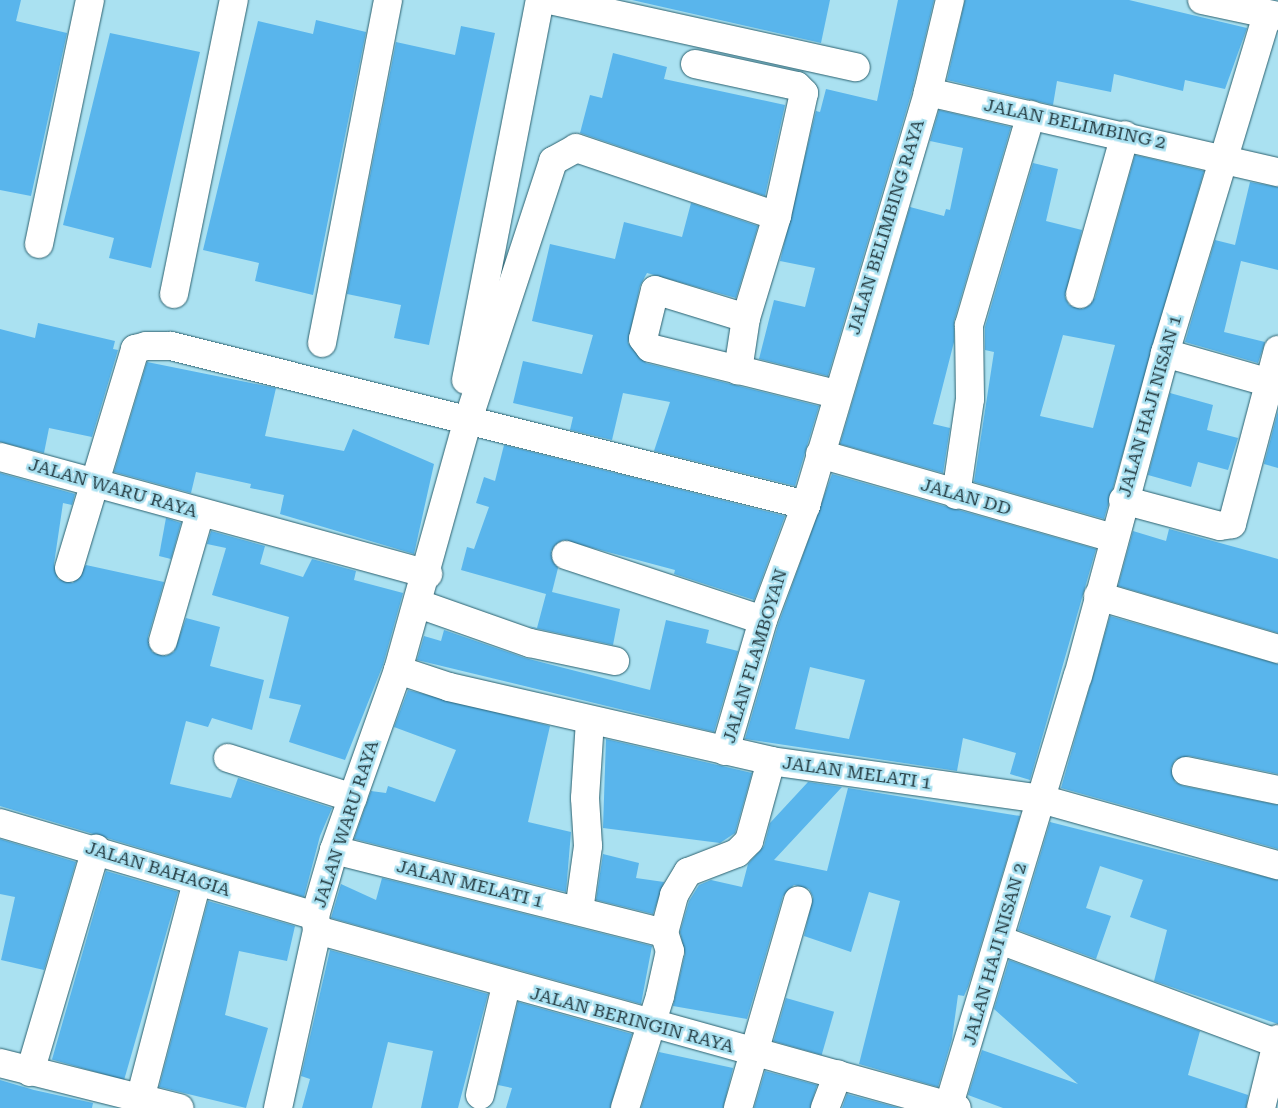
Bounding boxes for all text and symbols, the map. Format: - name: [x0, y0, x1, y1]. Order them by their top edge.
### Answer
- street label: JALAN BELIMBING 2: [982, 94, 1168, 154]
- street label: JALAN BELIMBING RAYA: [843, 117, 929, 337]
- street label: JALAN HAJI NISAN 1: [1114, 313, 1186, 499]
- street label: JALAN WARU RAYA: [26, 454, 200, 522]
- street label: JALAN DD: [918, 474, 1014, 520]
- street label: JALAN FLAMBOYAN: [718, 566, 792, 746]
- street label: JALAN WARU RAYA: [309, 738, 383, 910]
- street label: JALAN MELATI 1: [781, 752, 933, 794]
- street label: JALAN BAHAGIA: [83, 837, 233, 901]
- street label: JALAN MELATI 1: [394, 855, 546, 913]
- street label: JALAN HAJI NISAN 2: [959, 861, 1031, 1047]
- street label: JALAN BERINGIN RAYA: [528, 982, 736, 1058]

